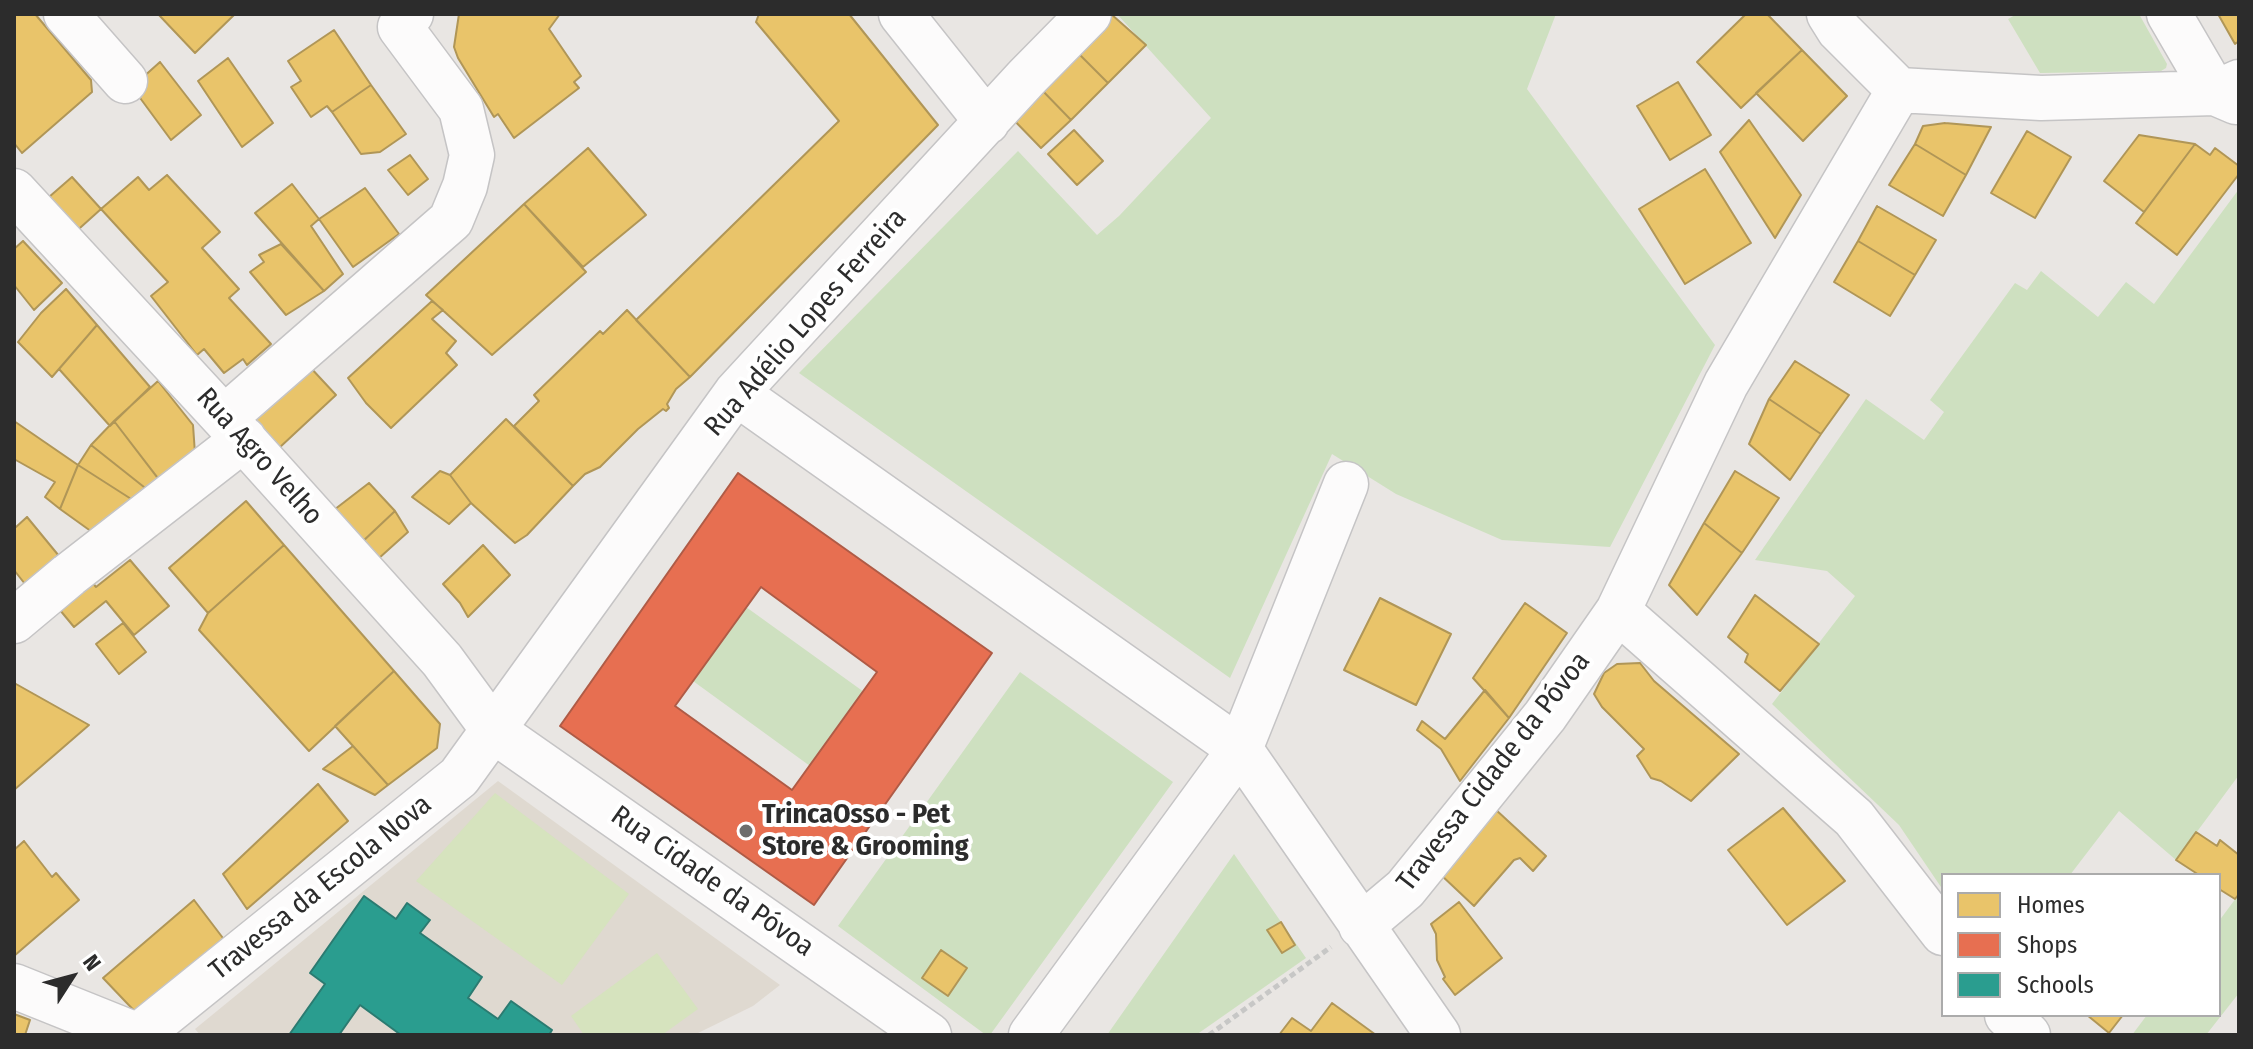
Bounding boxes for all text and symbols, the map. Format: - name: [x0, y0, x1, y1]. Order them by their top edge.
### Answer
- street label: Rua Adélio Lopes Ferreira: [698, 202, 914, 444]
- street label: Rua Agro Velho: [189, 382, 329, 532]
- street label: Travessa Cidade da Póvoa: [1390, 646, 1598, 898]
- street label: Travessa da Escola Nova: [203, 788, 439, 988]
- place label: TrincaOsso - Pet Store & Grooming: [762, 798, 969, 864]
- street label: Rua Cidade da Póvoa: [604, 799, 820, 965]
- marker: TrincaOsso - Pet Store & Grooming: [737, 822, 755, 840]
- legend: [1941, 873, 2221, 1017]
- text: Homes: [2017, 891, 2085, 919]
- text: Shops: [2017, 931, 2077, 959]
- north arrow: [32, 937, 112, 1017]
- text: N: [77, 949, 107, 976]
- text: Schools: [2017, 971, 2094, 999]

